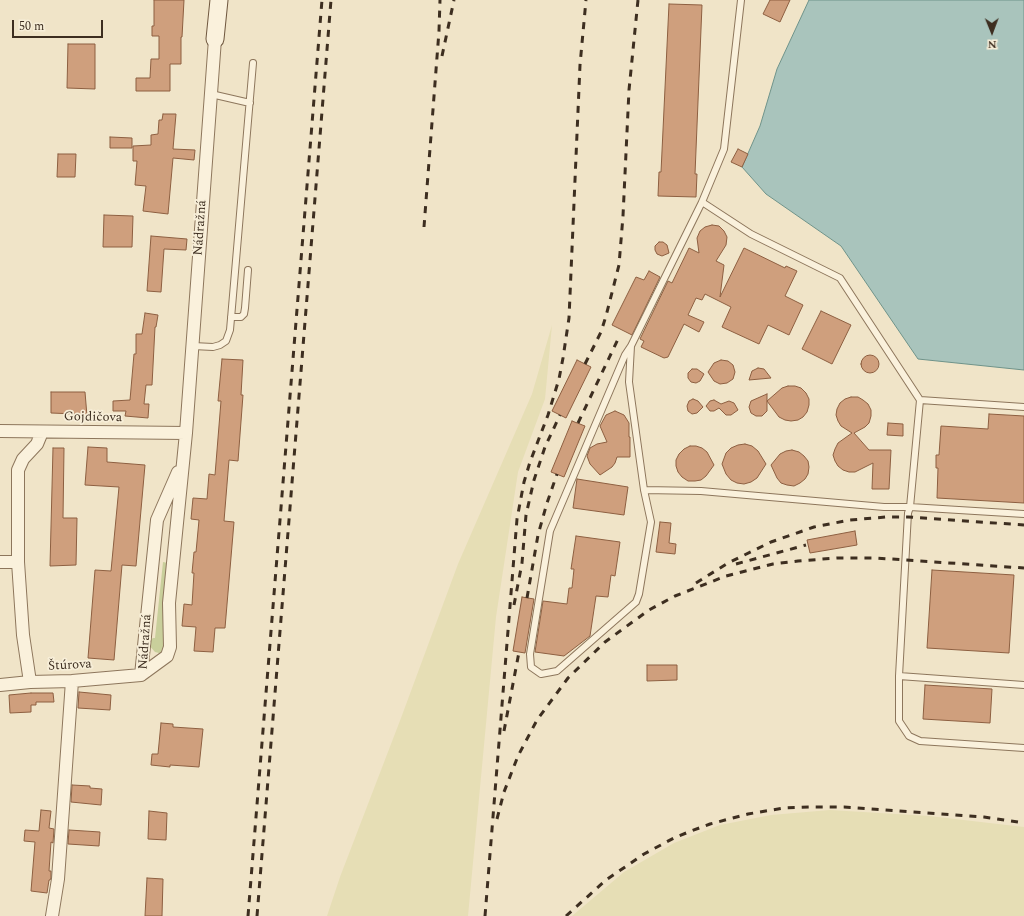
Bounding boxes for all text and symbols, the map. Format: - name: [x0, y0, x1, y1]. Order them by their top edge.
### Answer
- scale bar: [14, 12, 105, 38]
- north arrow: [972, 12, 1012, 52]
- text: 50 m: [19, 17, 44, 36]
- text: N: [988, 36, 997, 53]
- street label: Nádražná: [191, 200, 211, 256]
- street label: Gojdičova: [64, 410, 122, 426]
- street label: Nádražná: [136, 614, 156, 670]
- street label: Štúrova: [48, 657, 92, 675]

